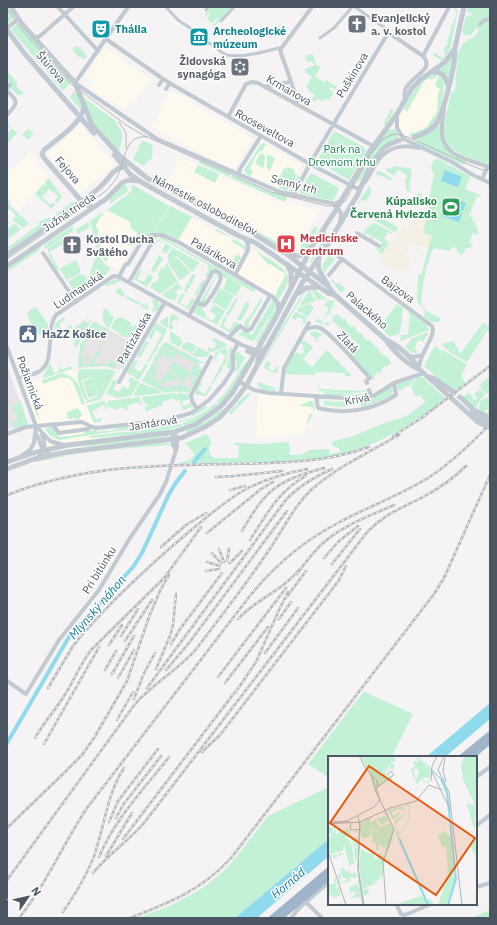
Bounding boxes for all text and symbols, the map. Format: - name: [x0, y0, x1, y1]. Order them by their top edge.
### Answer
- place label: Evanjelický a. v. kostol: [371, 11, 430, 38]
- church icon: Evanjelický a. v. kostol: [346, 13, 368, 35]
- theatre icon: Thália: [90, 18, 112, 40]
- place label: Thália: [115, 22, 147, 36]
- place label: Archeologické múzeum: [213, 24, 286, 51]
- museum icon: Archeologické múzeum: [188, 26, 210, 48]
- street label: Štúrova: [33, 48, 69, 86]
- street label: Puškinova: [333, 50, 371, 100]
- place label: Židovská synagóga: [177, 54, 226, 81]
- synagogue icon: Židovská synagóga: [229, 56, 251, 78]
- street label: Krmanova: [264, 71, 314, 109]
- street label: Rooseveltova: [233, 106, 297, 150]
- park label: Park na Drevnom trhu: [308, 142, 376, 169]
- street label: Fejova: [52, 153, 84, 187]
- street label: Námestie osloboditeľov: [150, 171, 260, 239]
- street label: Senný trh: [269, 171, 319, 197]
- street label: Južná trieda: [40, 189, 98, 235]
- place label: Kúpalisko Červená Hviezda: [350, 194, 437, 221]
- sports icon: Kúpalisko Červená Hviezda: [440, 196, 462, 218]
- place label: Medicínske centrum: [300, 231, 358, 258]
- place label: Kostol Ducha Svätého: [86, 232, 154, 259]
- hospital icon: Medicínske centrum: [275, 233, 297, 255]
- church icon: Kostol Ducha Svätého: [61, 234, 83, 256]
- street label: Palárikova: [188, 234, 240, 272]
- street label: Ludmanská: [51, 268, 106, 312]
- street label: Bajzova: [378, 272, 418, 306]
- street label: Palackého: [343, 288, 391, 332]
- street label: Partizánska: [114, 309, 154, 366]
- public building icon: HaZZ Košice: [17, 323, 39, 345]
- place label: HaZZ Košice: [42, 327, 106, 341]
- street label: Zlatá: [334, 328, 362, 356]
- street label: Požiarnická: [14, 354, 46, 412]
- street label: Krivá: [343, 390, 371, 408]
- street label: Jantárová: [128, 412, 178, 434]
- street label: Pri bitúnku: [79, 544, 119, 596]
- water label: Mlynský náhon: [65, 572, 129, 642]
- inset map: [328, 756, 477, 905]
- water label: Hornád: [268, 864, 308, 902]
- north arrow: [8, 877, 48, 917]
- text: N: [28, 884, 44, 899]

